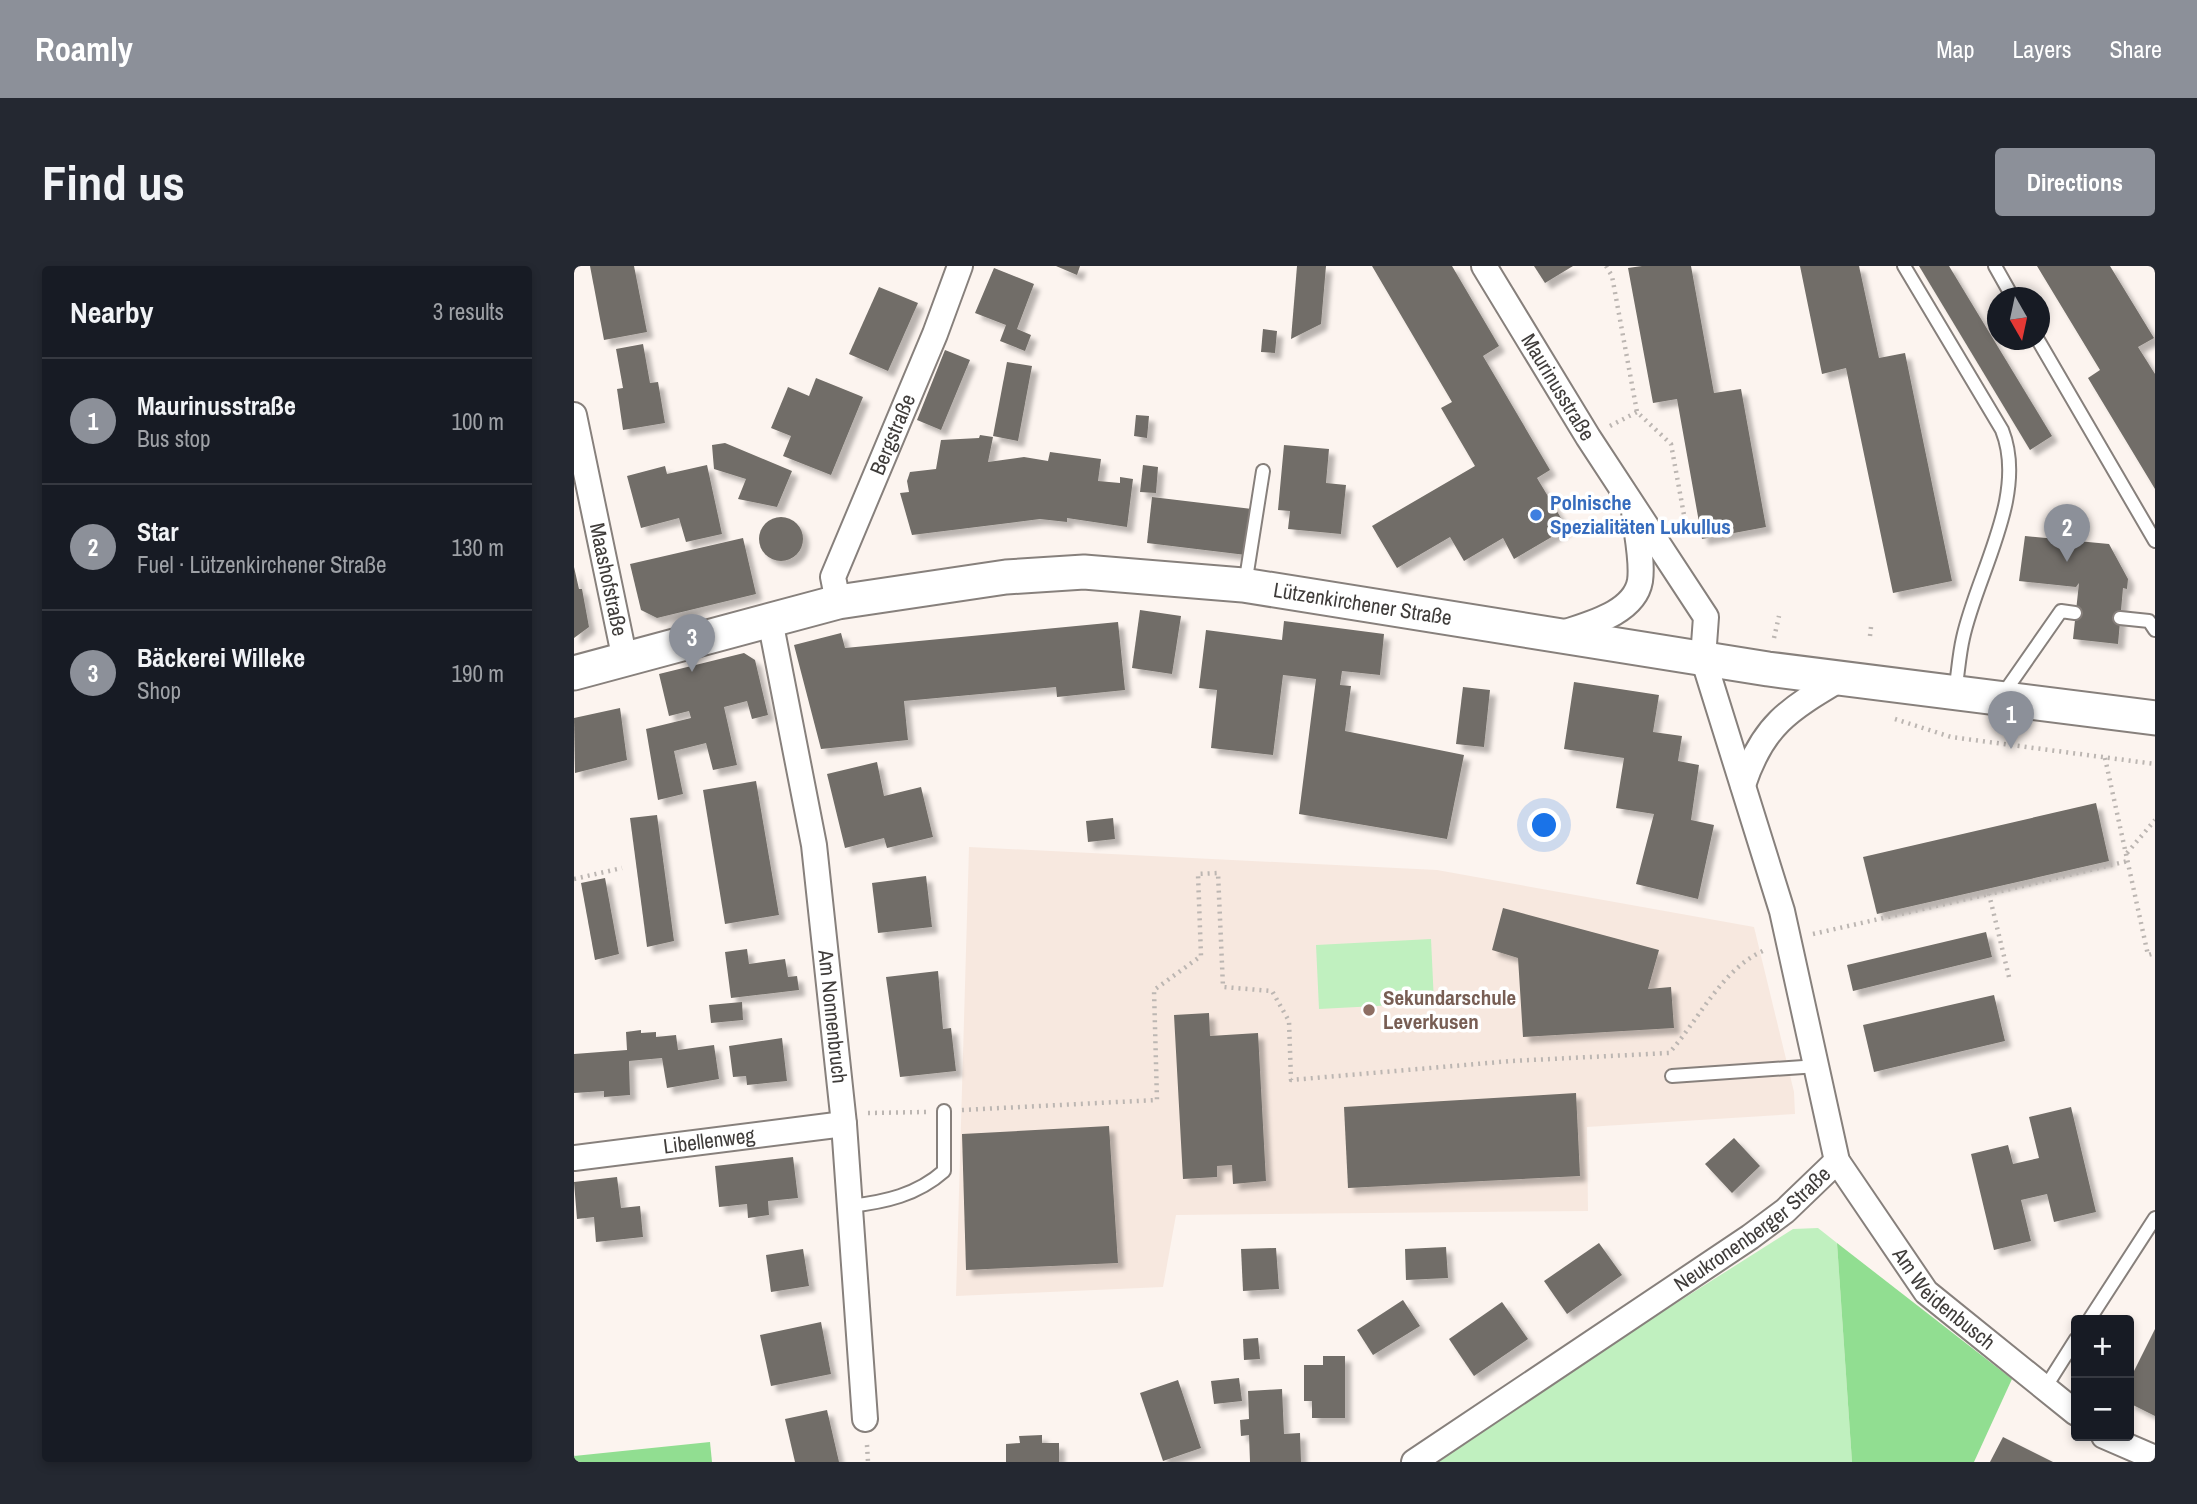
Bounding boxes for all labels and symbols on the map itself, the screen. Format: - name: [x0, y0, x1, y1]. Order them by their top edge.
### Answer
- north arrow: [1987, 287, 2050, 350]
- street label: Maurinusstraße: [1514, 328, 1602, 446]
- street label: Bergstraße: [862, 389, 922, 479]
- place label: Polnische Spezialitäten Lukullus: [1550, 488, 1731, 541]
- pin: 2: [2044, 504, 2090, 562]
- marker: Polnische Spezialitäten Lukullus: [1528, 507, 1544, 523]
- street label: Maashofstraße: [583, 520, 635, 639]
- street label: Lützenkirchener Straße: [1271, 575, 1454, 632]
- pin: 3: [669, 614, 715, 672]
- pin: 1: [1988, 691, 2034, 749]
- your location: [1527, 808, 1561, 842]
- street label: Am Nonnenbruch: [811, 948, 855, 1085]
- place label: Sekundarschule Leverkusen: [1383, 983, 1516, 1036]
- marker: Sekundarschule Leverkusen: [1361, 1002, 1377, 1018]
- street label: Libellenweg: [661, 1120, 757, 1161]
- street label: Neukronenberger Straße: [1668, 1160, 1837, 1298]
- street label: Am Weidenbusch: [1885, 1241, 2002, 1356]

